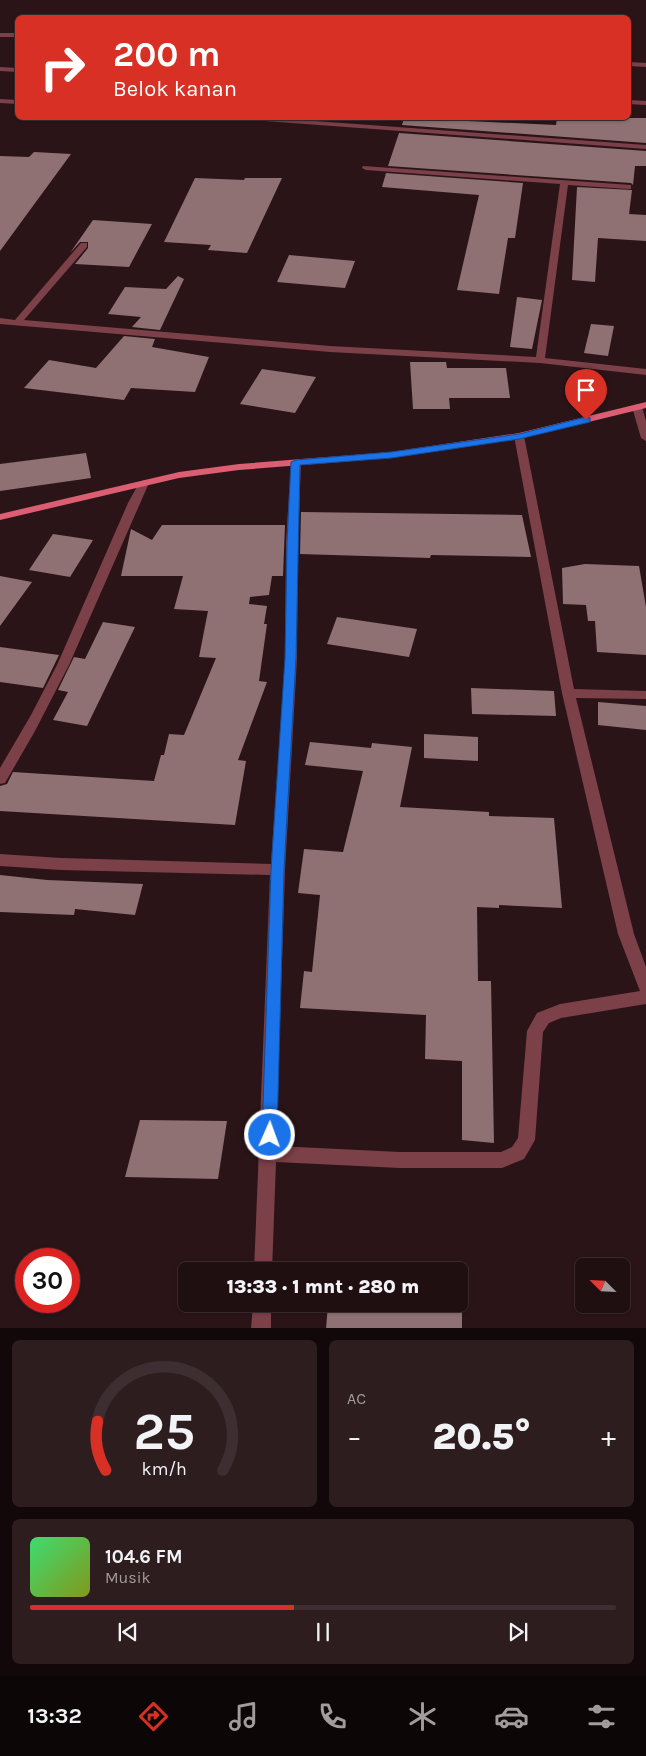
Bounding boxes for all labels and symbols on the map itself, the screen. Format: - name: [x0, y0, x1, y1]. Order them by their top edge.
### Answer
- pin: [565, 369, 607, 420]
- position arrow: [243, 1108, 295, 1160]
- speed limit sign: 30: [15, 1248, 80, 1313]
- north arrow: [575, 1258, 630, 1312]

